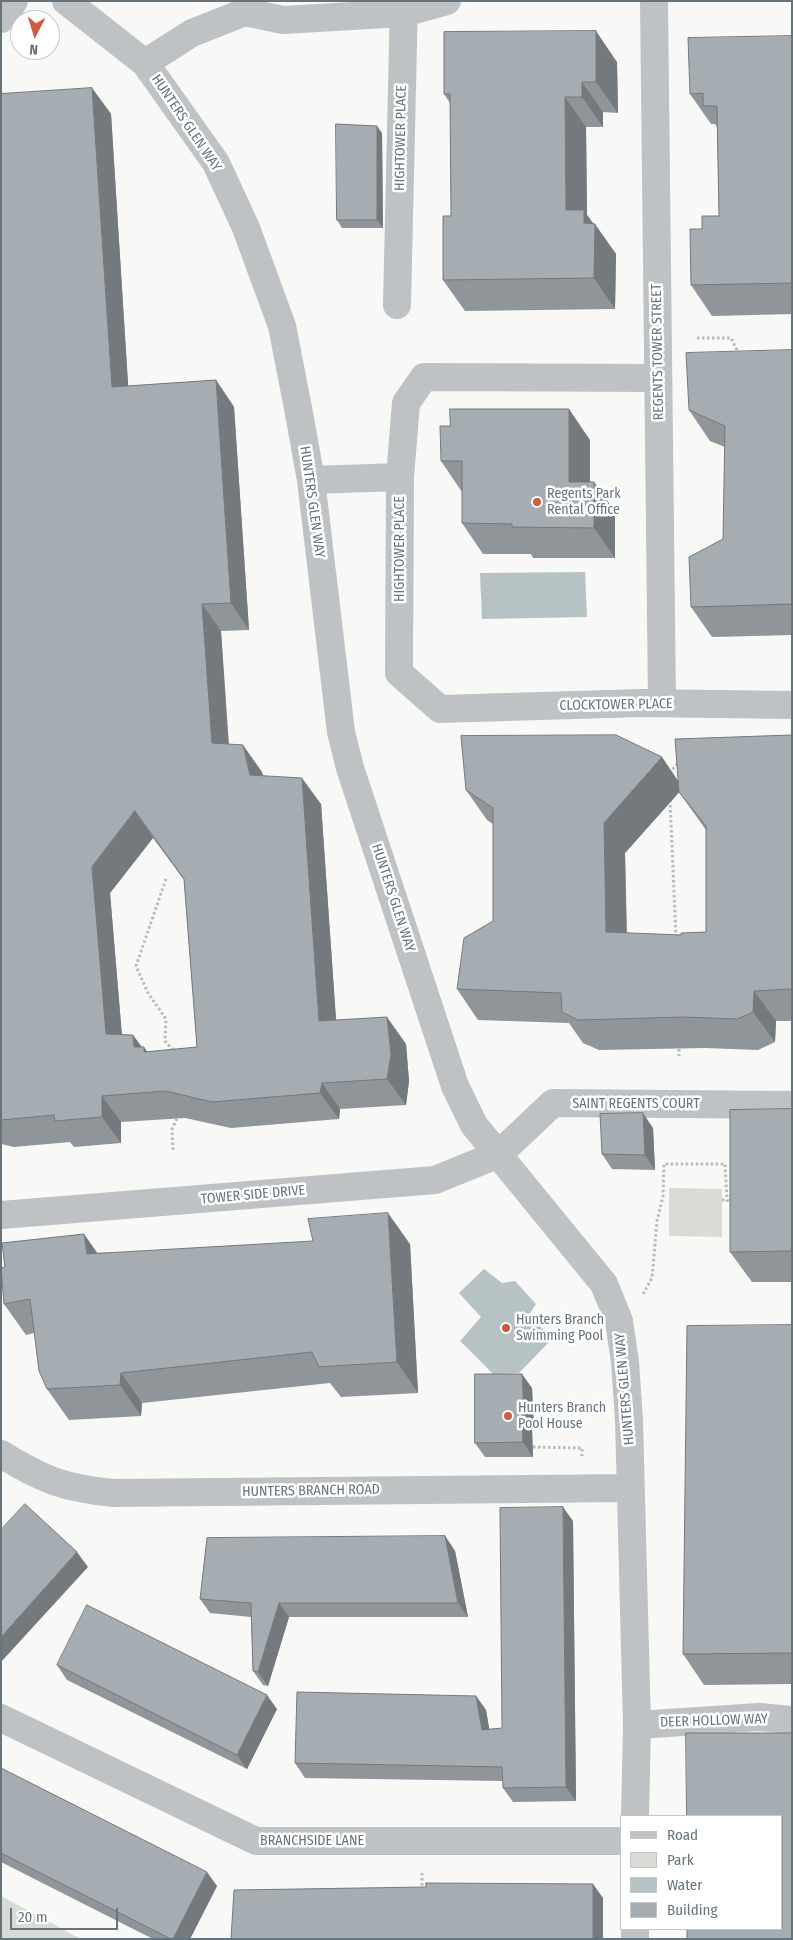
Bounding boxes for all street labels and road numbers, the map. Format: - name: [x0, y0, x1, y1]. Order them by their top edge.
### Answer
- street label: HUNTERS GLEN WAY: [148, 72, 224, 174]
- street label: HIGHTOWER PLACE: [392, 85, 410, 191]
- street label: REGENTS TOWER STREET: [648, 284, 668, 420]
- street label: HUNTERS GLEN WAY: [296, 445, 328, 559]
- street label: HIGHTOWER PLACE: [392, 496, 408, 602]
- street label: CLOCKTOWER PLACE: [559, 696, 673, 714]
- street label: HUNTERS GLEN WAY: [368, 842, 418, 954]
- street label: SAINT REGENTS COURT: [572, 1096, 700, 1112]
- street label: TOWER SIDE DRIVE: [200, 1182, 306, 1208]
- street label: HUNTERS GLEN WAY: [612, 1332, 638, 1446]
- street label: HUNTERS BRANCH ROAD: [242, 1481, 380, 1501]
- street label: DEER HOLLOW WAY: [660, 1711, 768, 1731]
- street label: BRANCHSIDE LANE: [260, 1833, 364, 1849]

